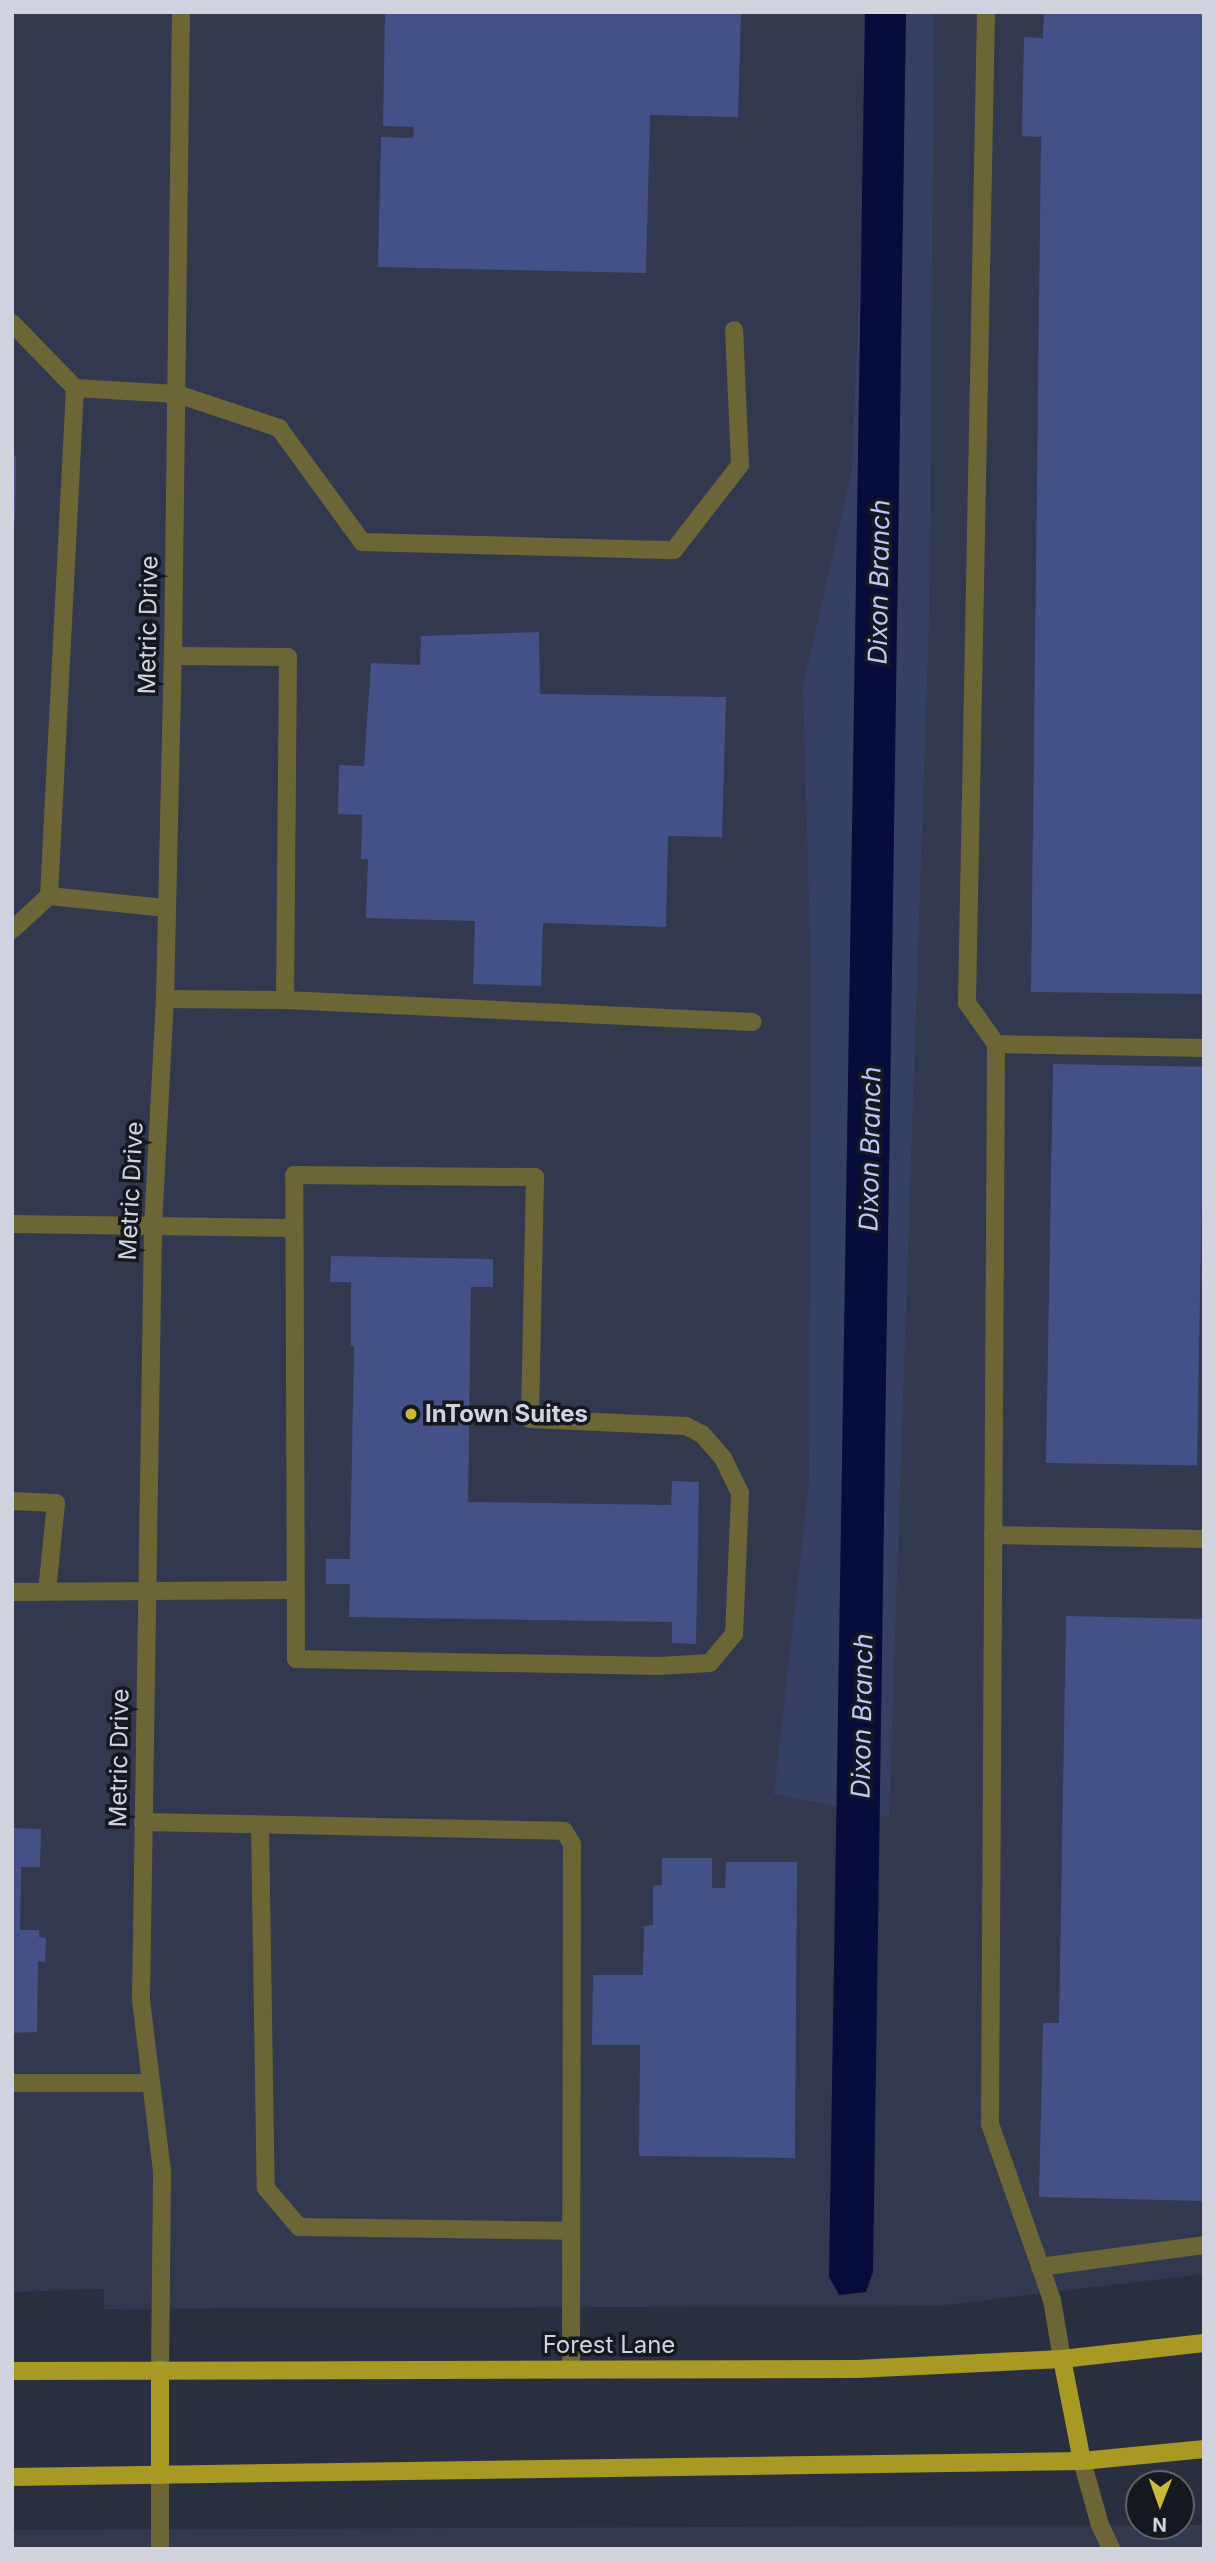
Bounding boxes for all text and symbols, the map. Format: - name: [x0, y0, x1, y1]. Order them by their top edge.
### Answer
- water label: Dixon Branch: [862, 499, 896, 665]
- street label: Metric Drive: [132, 555, 164, 695]
- water label: Dixon Branch: [853, 1066, 887, 1232]
- street label: Metric Drive: [113, 1121, 149, 1261]
- place label: InTown Suites: [425, 1400, 588, 1428]
- marker: InTown Suites: [403, 1406, 419, 1422]
- water label: Dixon Branch: [845, 1633, 879, 1799]
- street label: Metric Drive: [103, 1688, 135, 1828]
- street label: Forest Lane: [543, 2331, 675, 2359]
- north arrow: [1125, 2470, 1195, 2540]
- text: N: [1152, 2513, 1167, 2536]

